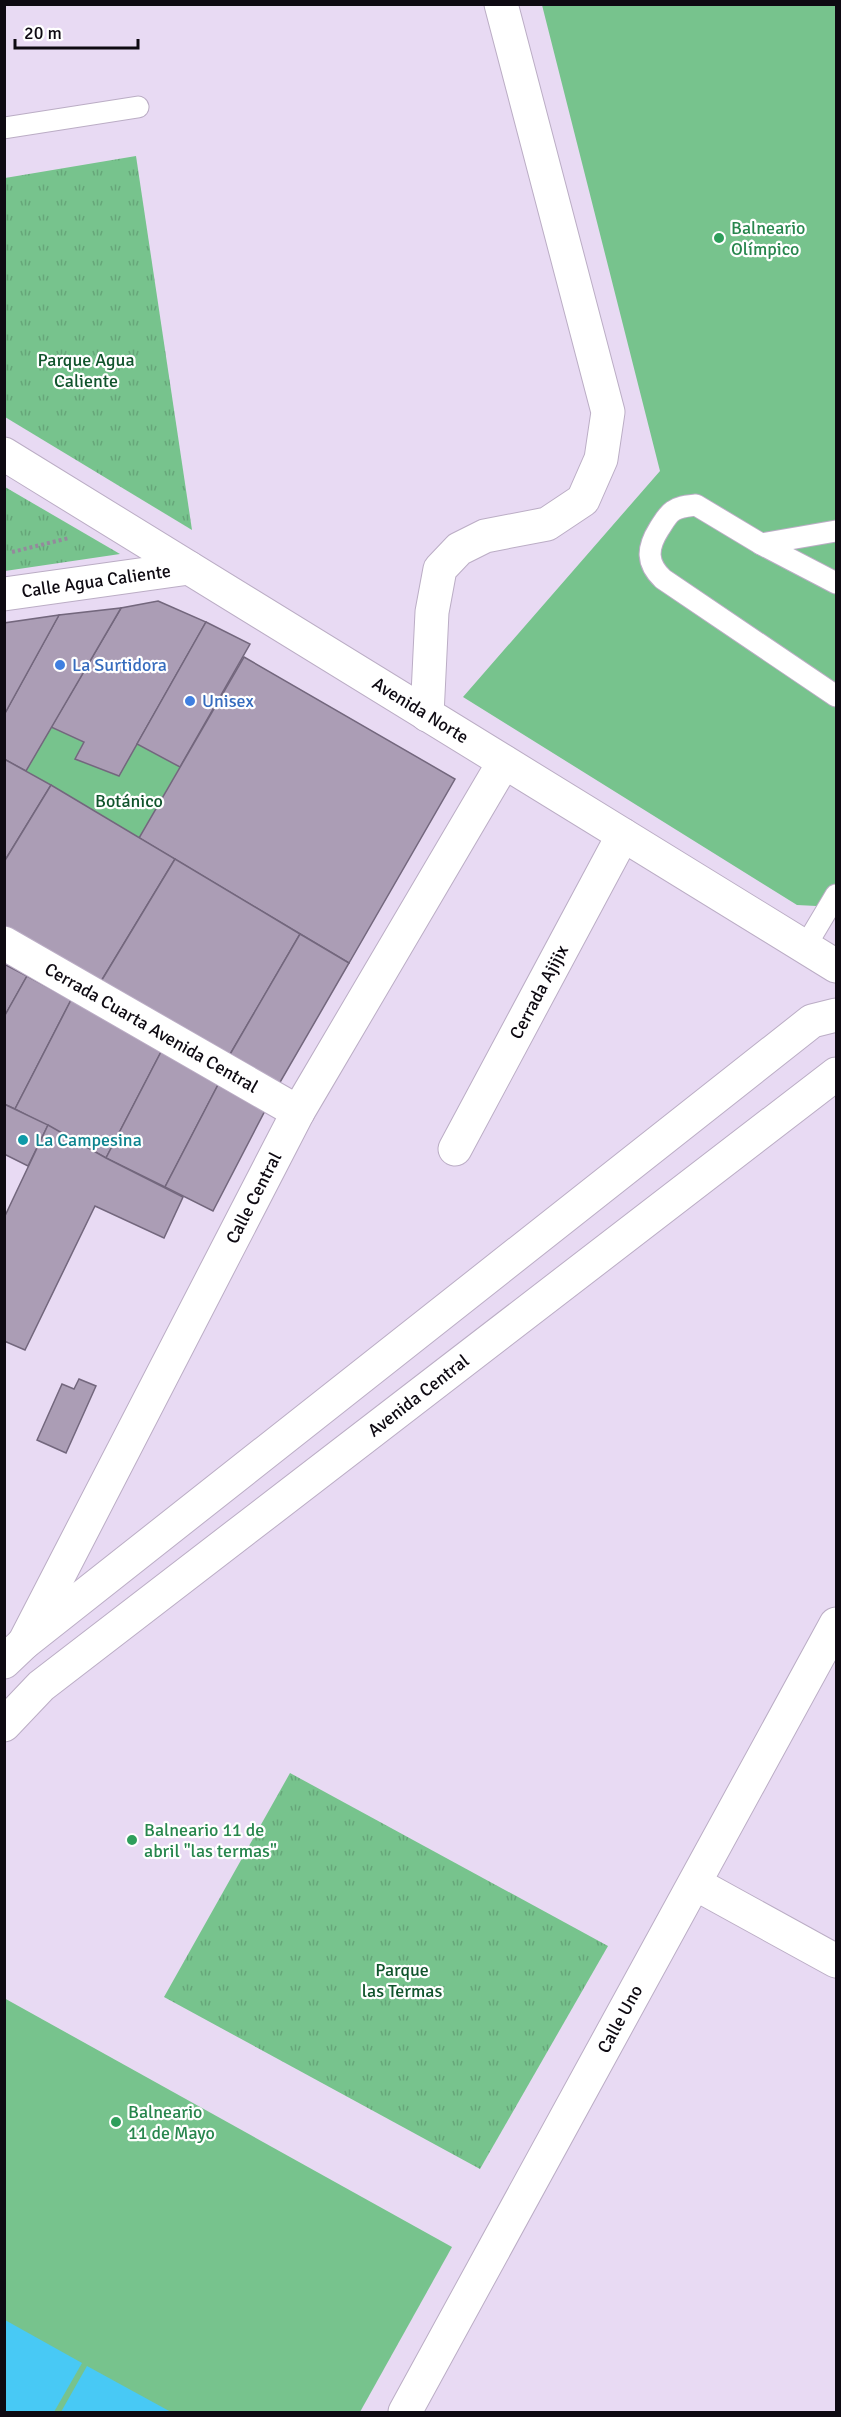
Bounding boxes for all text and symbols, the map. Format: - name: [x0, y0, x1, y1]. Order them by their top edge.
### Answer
- scale bar: [15, 12, 138, 50]
- text: 20 m: [24, 22, 62, 44]
- place label: Balneario Olímpico: [731, 217, 805, 260]
- marker: Balneario Olímpico: [712, 231, 726, 245]
- park label: Parque Agua Caliente: [37, 349, 135, 392]
- street label: Calle Agua Caliente: [20, 560, 172, 602]
- place label: La Surtidora: [72, 654, 167, 676]
- marker: La Surtidora: [53, 658, 67, 672]
- street label: Avenida Norte: [368, 672, 473, 748]
- place label: Unisex: [202, 690, 255, 712]
- marker: Unisex: [183, 694, 197, 708]
- park label: Botánico: [95, 790, 163, 812]
- street label: Cerrada Ajijix: [505, 941, 573, 1043]
- street label: Cerrada Cuarta Avenida Central: [41, 958, 262, 1098]
- place label: La Campesina: [35, 1129, 142, 1151]
- marker: La Campesina: [16, 1133, 30, 1147]
- street label: Calle Central: [221, 1148, 286, 1247]
- street label: Avenida Central: [363, 1350, 473, 1441]
- place label: Balneario 11 de abril "las termas": [144, 1819, 277, 1862]
- marker: Balneario 11 de abril "las termas": [125, 1833, 139, 1847]
- park label: Parque las Termas: [362, 1959, 442, 2002]
- street label: Calle Uno: [592, 1981, 647, 2057]
- place label: Balneario 11 de Mayo: [128, 2101, 215, 2144]
- marker: Balneario 11 de Mayo: [109, 2115, 123, 2129]

